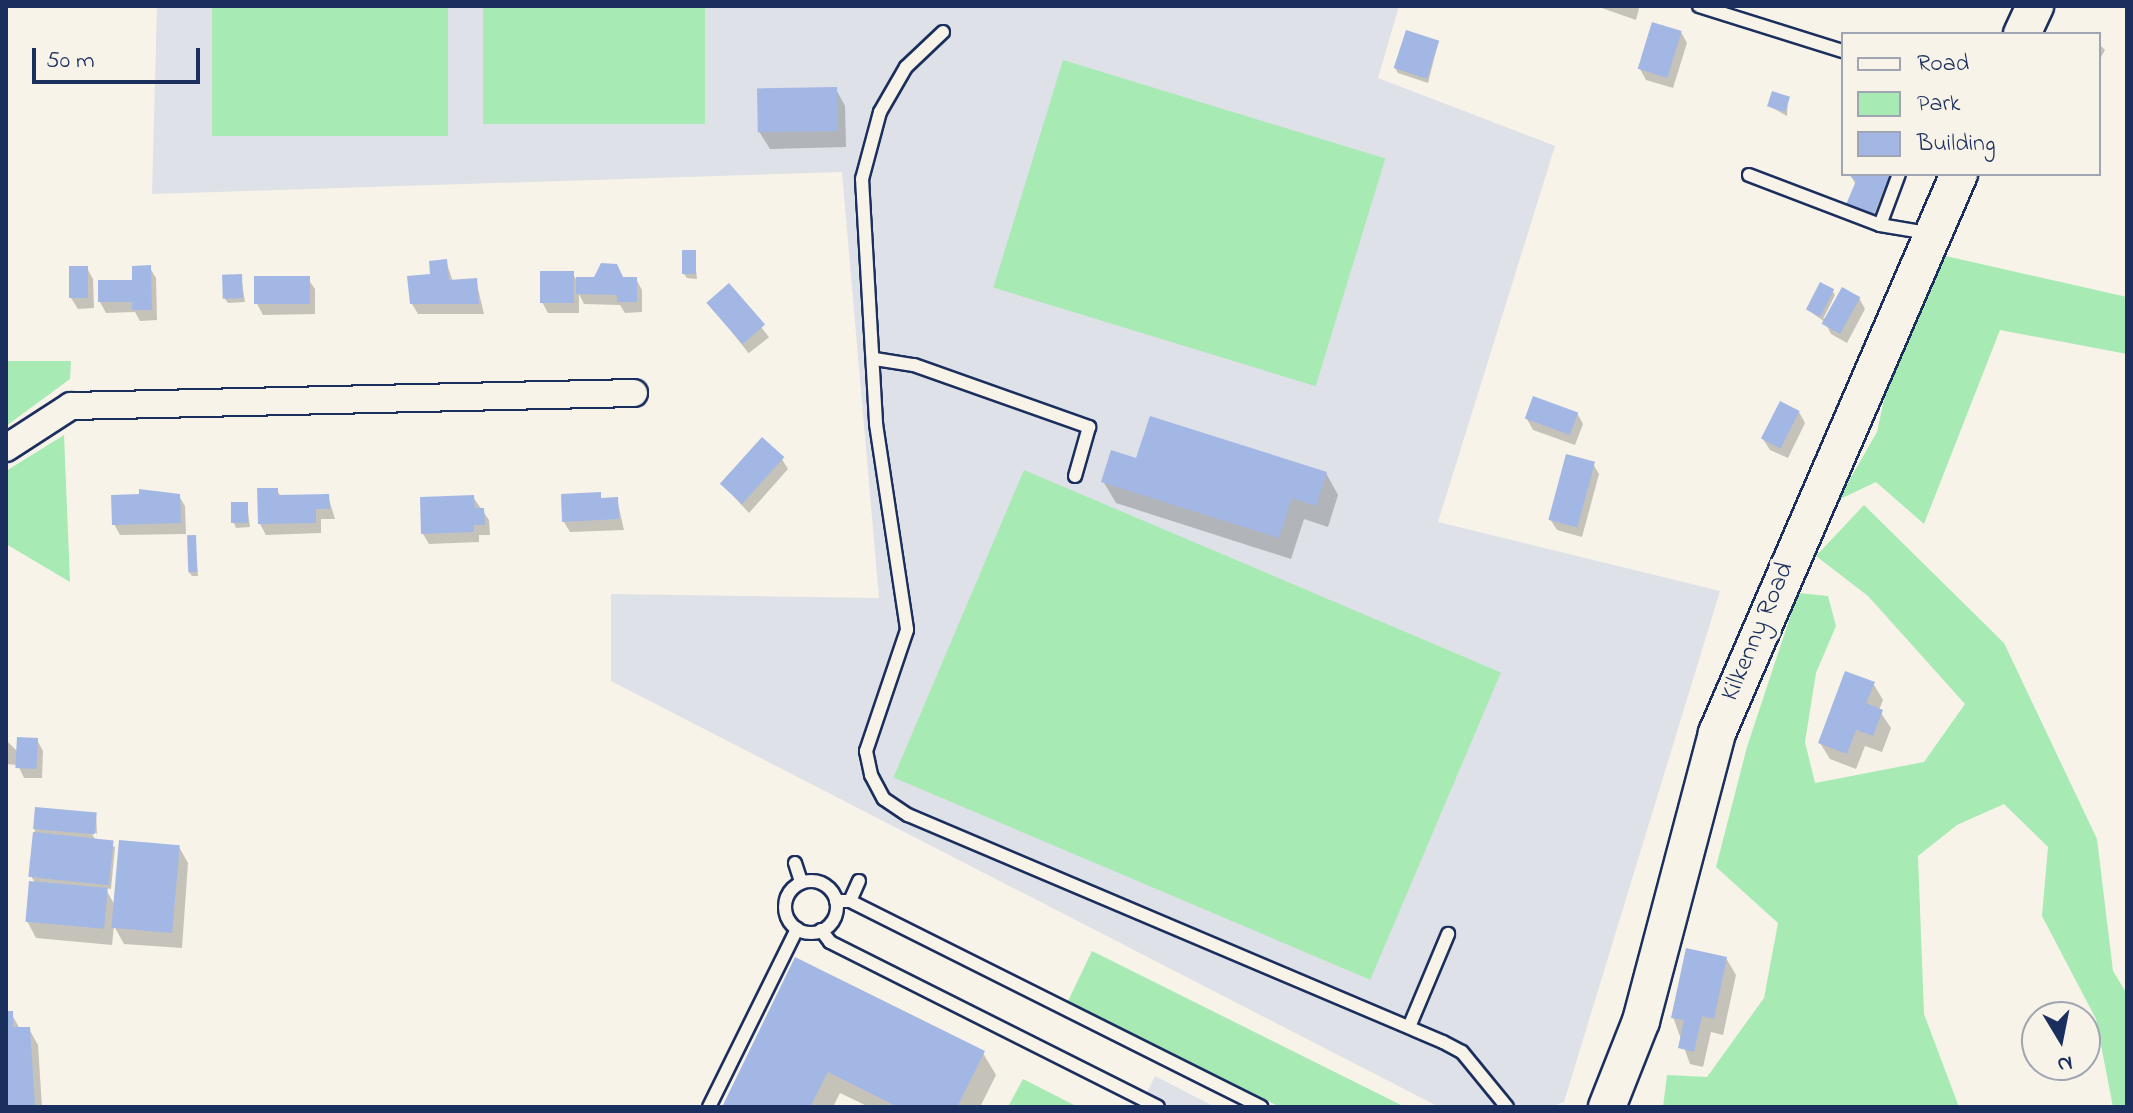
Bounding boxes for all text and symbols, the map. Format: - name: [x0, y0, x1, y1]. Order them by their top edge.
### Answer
- scale bar: [36, 32, 204, 82]
- legend: [1841, 32, 2101, 176]
- text: 50 m: [46, 44, 95, 79]
- text: Road: [1917, 47, 1969, 82]
- text: Park: [1917, 87, 1960, 122]
- text: Building: [1917, 127, 1996, 162]
- street label: Kilkenny Road: [1716, 558, 1802, 706]
- north arrow: [2021, 1001, 2101, 1081]
- text: N: [2055, 1046, 2075, 1080]

